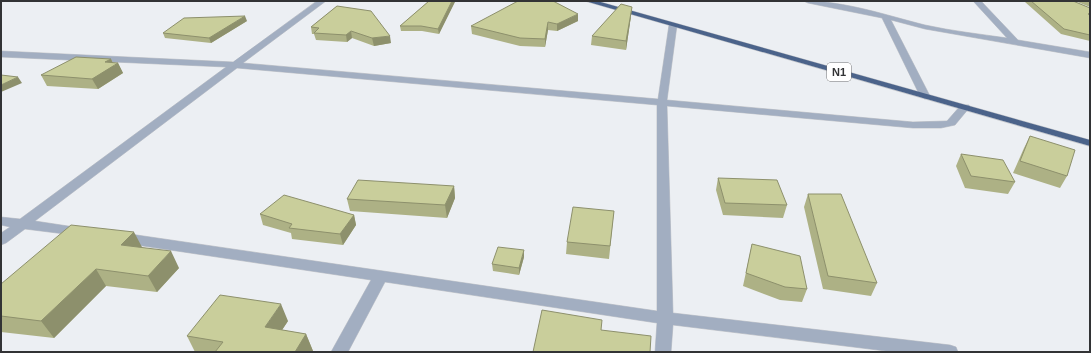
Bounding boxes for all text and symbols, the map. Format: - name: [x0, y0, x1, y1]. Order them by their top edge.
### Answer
- road number: N1: [827, 63, 851, 81]

